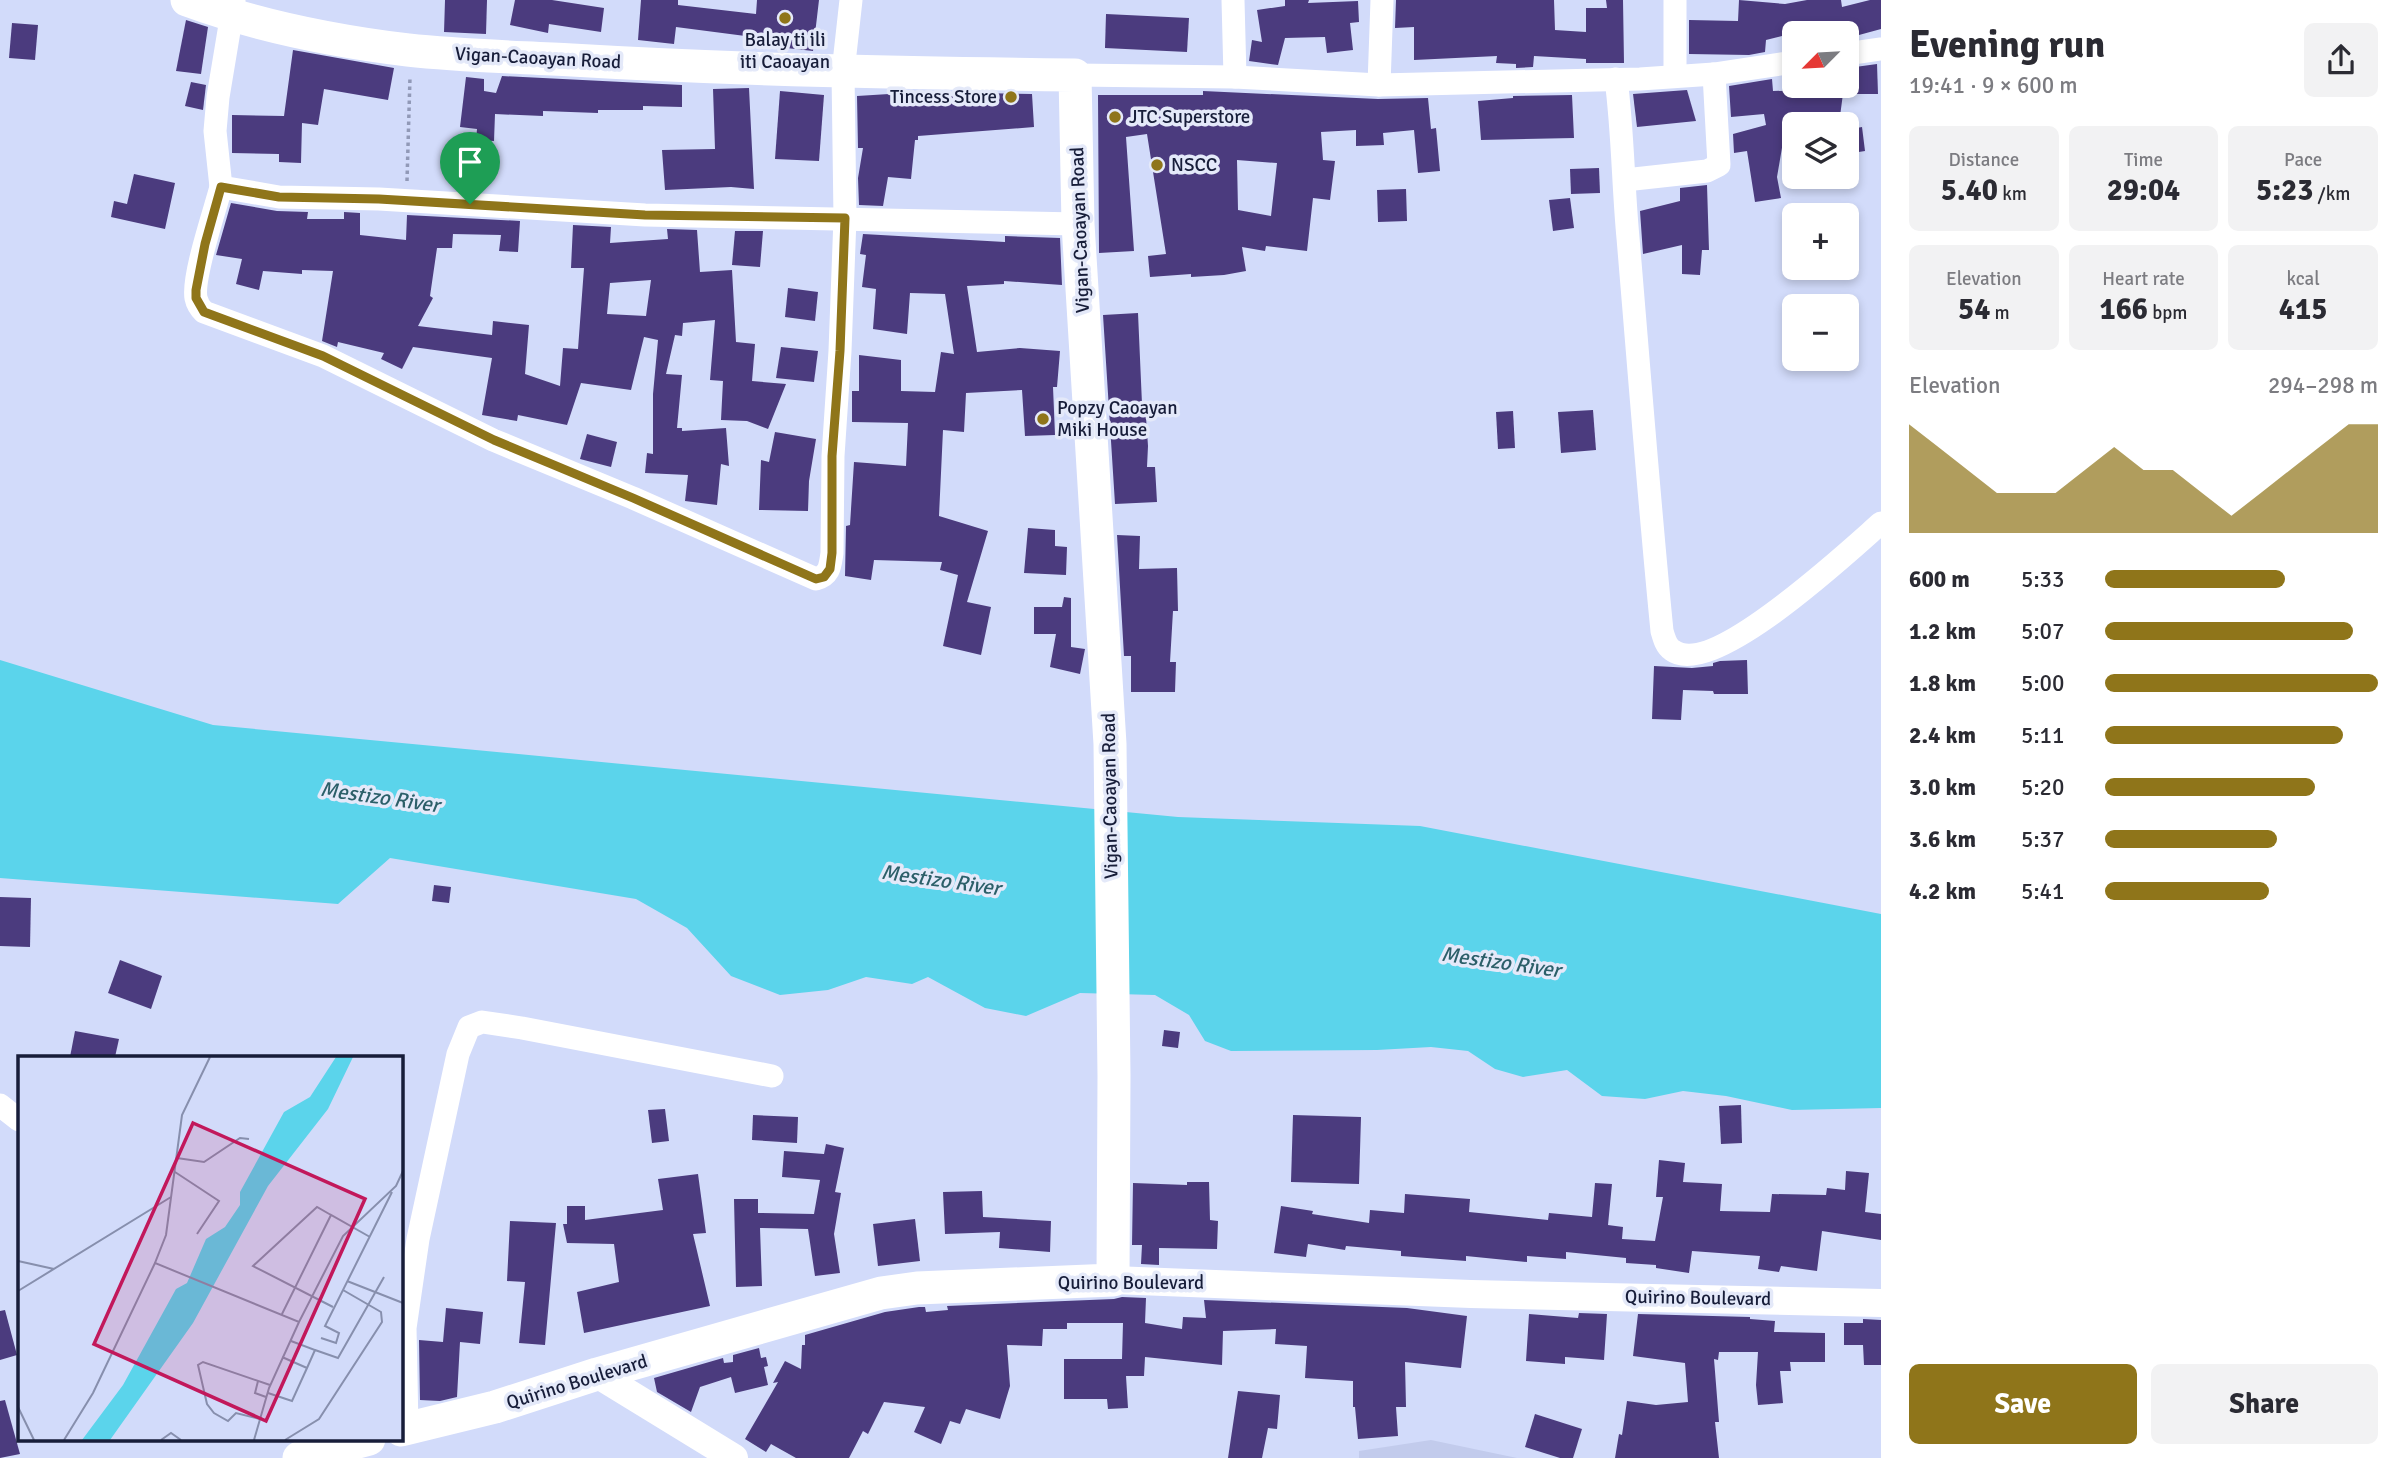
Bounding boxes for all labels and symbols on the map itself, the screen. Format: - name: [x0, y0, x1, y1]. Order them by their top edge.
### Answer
- marker: Balay ti ili iti Caoayan: [777, 10, 793, 26]
- north arrow: [1782, 21, 1858, 98]
- place label: Balay ti ili iti Caoayan: [740, 28, 830, 74]
- street label: Vigan-Caoayan Road: [454, 42, 622, 74]
- place label: Tincess Store: [890, 85, 997, 109]
- marker: Tincess Store: [1003, 89, 1019, 105]
- place label: JTC Superstore: [1129, 105, 1250, 129]
- marker: JTC Superstore: [1107, 109, 1123, 125]
- pin: [440, 132, 500, 204]
- street label: Vigan-Caoayan Road: [1065, 146, 1095, 314]
- place label: NSCC: [1171, 153, 1217, 177]
- marker: NSCC: [1149, 157, 1165, 173]
- place label: Popzy Caoayan Miki House: [1057, 396, 1178, 442]
- marker: Popzy Caoayan Miki House: [1035, 411, 1051, 427]
- street label: Vigan-Caoayan Road: [1097, 713, 1123, 879]
- water label: Mestizo River: [319, 776, 444, 819]
- water label: Mestizo River: [880, 859, 1005, 902]
- water label: Mestizo River: [1440, 941, 1565, 984]
- inset map: [18, 1056, 402, 1440]
- street label: Quirino Boulevard: [1058, 1271, 1204, 1295]
- street label: Quirino Boulevard: [1625, 1285, 1771, 1311]
- street label: Quirino Boulevard: [504, 1349, 650, 1415]

